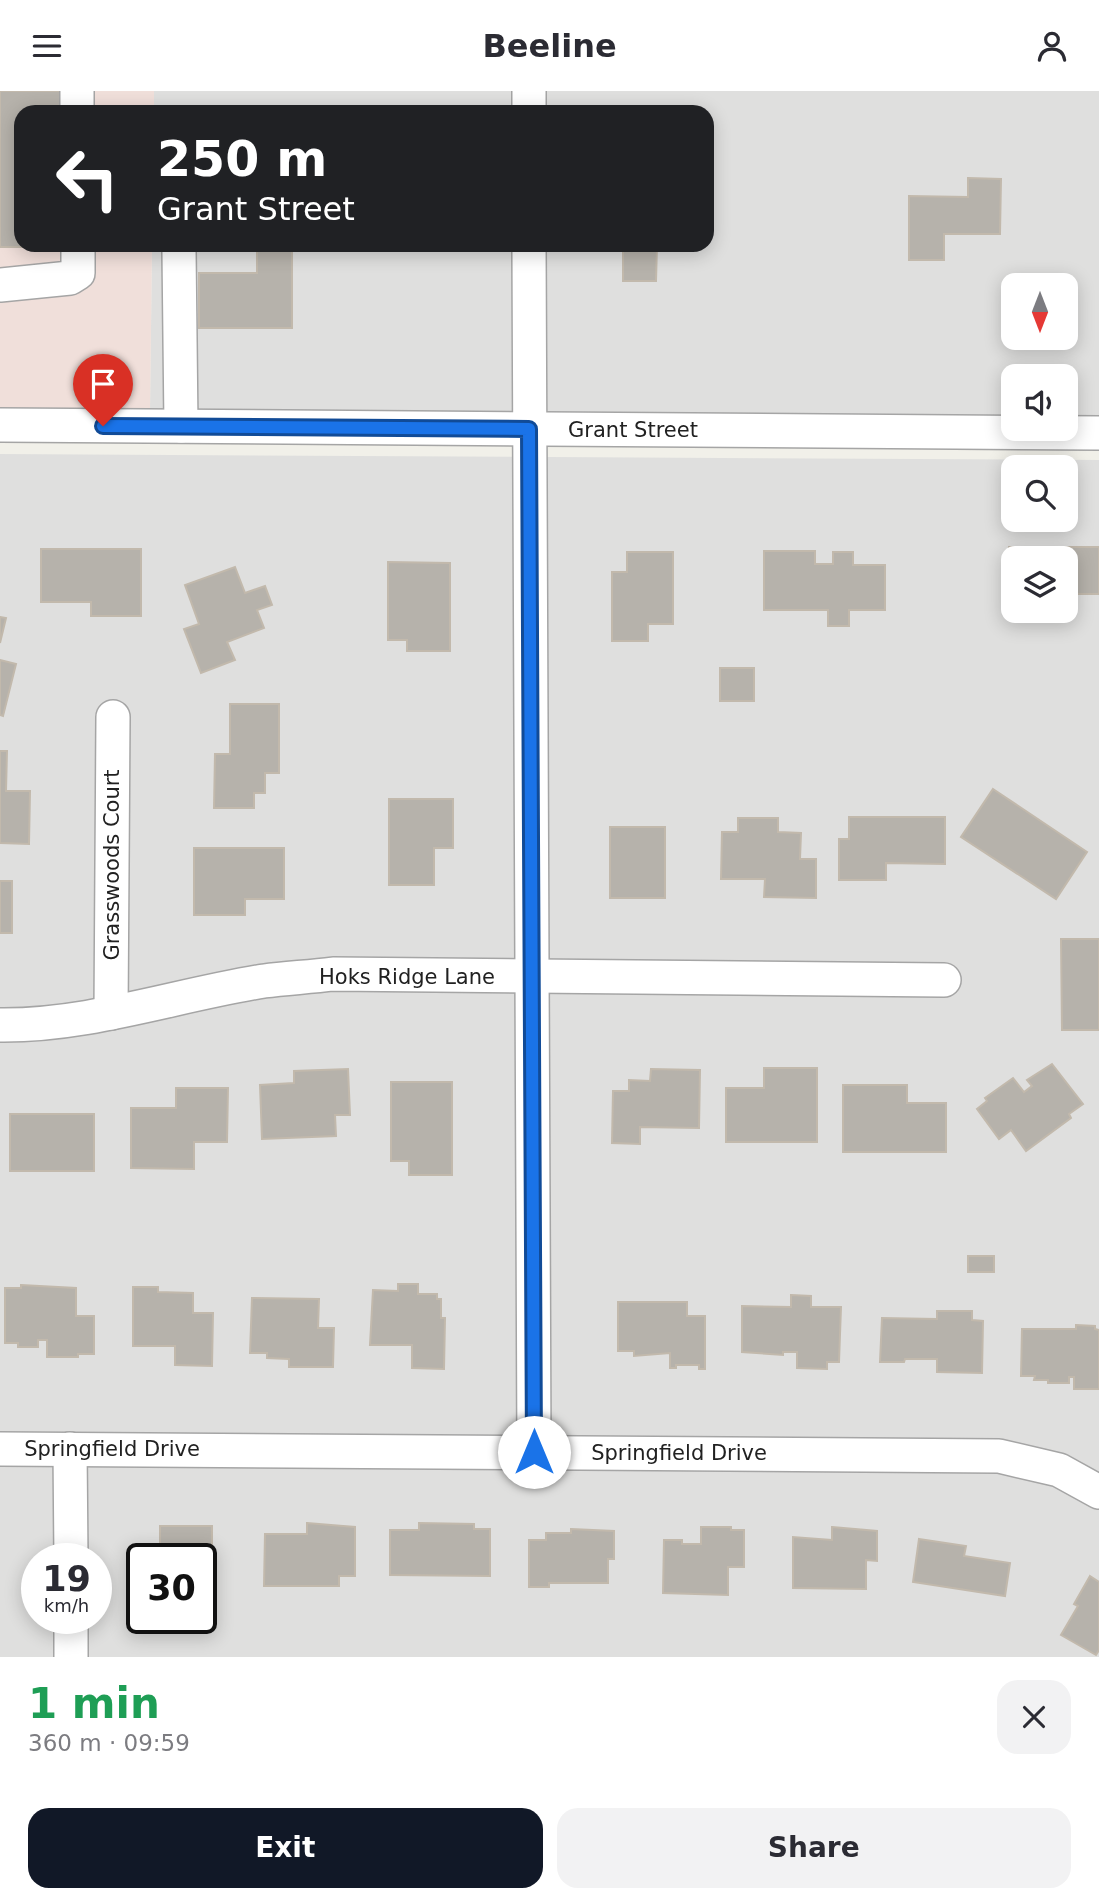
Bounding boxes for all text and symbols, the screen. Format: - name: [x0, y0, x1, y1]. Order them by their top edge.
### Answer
- icon: menu: [28, 27, 66, 65]
- text: Beeline: [482, 27, 617, 65]
- icon: person: [1033, 27, 1071, 65]
- text: 250 m: [157, 131, 327, 188]
- icon: left: [42, 133, 133, 224]
- text: Grant Street: [157, 190, 355, 228]
- north arrow: [1001, 273, 1078, 350]
- map controls: [1001, 273, 1078, 623]
- pin: [73, 354, 133, 426]
- button: sound: [1001, 364, 1078, 441]
- icon: arrive: [84, 365, 122, 403]
- street label: Grant Street: [568, 418, 698, 442]
- button: search: [1001, 455, 1078, 532]
- button: layers: [1001, 546, 1078, 623]
- street label: Grasswoods Court: [100, 769, 124, 961]
- street label: Hoks Ridge Lane: [319, 965, 495, 989]
- position arrow: [497, 1415, 571, 1489]
- street label: Springfield Drive: [24, 1437, 200, 1461]
- street label: Springfield Drive: [591, 1441, 767, 1465]
- speed limit sign: 30: [126, 1543, 217, 1634]
- text: 19: [42, 1559, 91, 1599]
- text: km/h: [44, 1595, 89, 1616]
- text: 1 min: [28, 1679, 160, 1728]
- button: close: [997, 1680, 1071, 1754]
- text: 360 m · 09:59: [28, 1730, 190, 1756]
- button: Exit: [28, 1808, 543, 1888]
- button: Share: [557, 1808, 1071, 1888]

